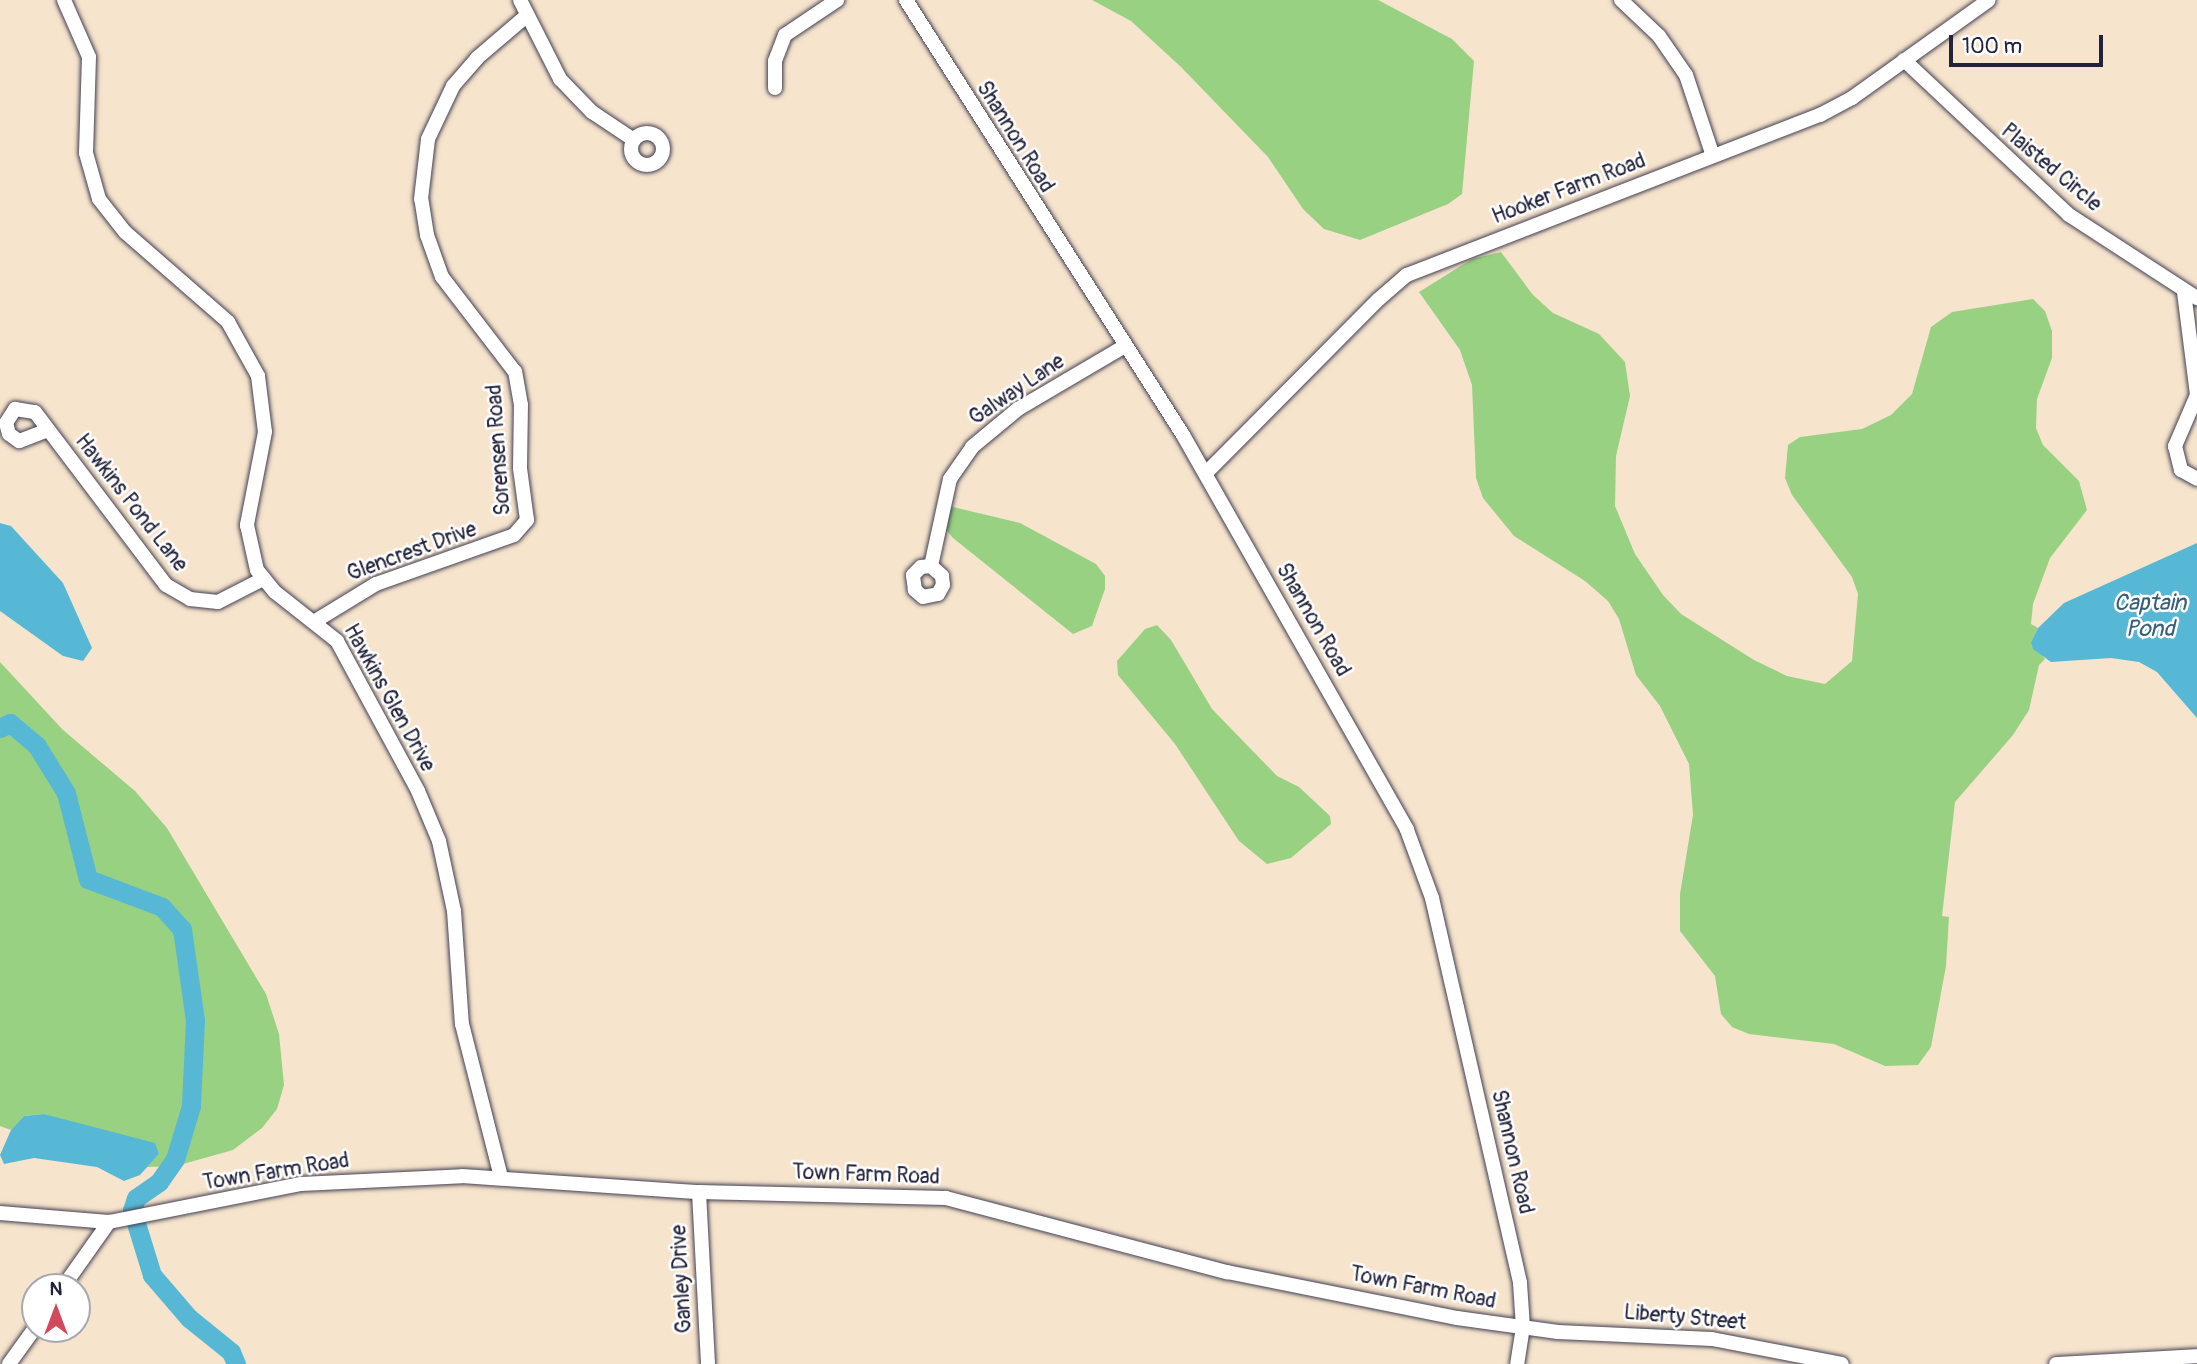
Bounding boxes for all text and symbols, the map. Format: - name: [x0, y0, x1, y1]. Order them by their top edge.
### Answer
- scale bar: [1952, 21, 2106, 65]
- text: 100 m: [1962, 33, 2022, 60]
- street label: Shannon Road: [971, 77, 1059, 197]
- street label: Plaisted Circle: [1996, 119, 2106, 217]
- street label: Hooker Farm Road: [1489, 148, 1649, 230]
- street label: Galway Lane: [965, 349, 1069, 431]
- street label: Sorensen Road: [482, 384, 516, 516]
- street label: Hawkins Pond Lane: [69, 429, 193, 577]
- street label: Glencrest Drive: [344, 517, 480, 587]
- street label: Shannon Road: [1270, 559, 1356, 681]
- water label: Captain Pond: [2114, 589, 2186, 643]
- street label: Hawkins Glen Drive: [338, 620, 440, 776]
- street label: Shannon Road: [1486, 1088, 1538, 1216]
- street label: Town Farm Road: [201, 1148, 351, 1196]
- street label: Town Farm Road: [792, 1160, 940, 1190]
- street label: Ganley Drive: [667, 1224, 697, 1334]
- street label: Town Farm Road: [1348, 1262, 1498, 1314]
- north arrow: [21, 1273, 91, 1343]
- text: N: [50, 1277, 62, 1301]
- street label: Liberty Street: [1623, 1300, 1747, 1336]

